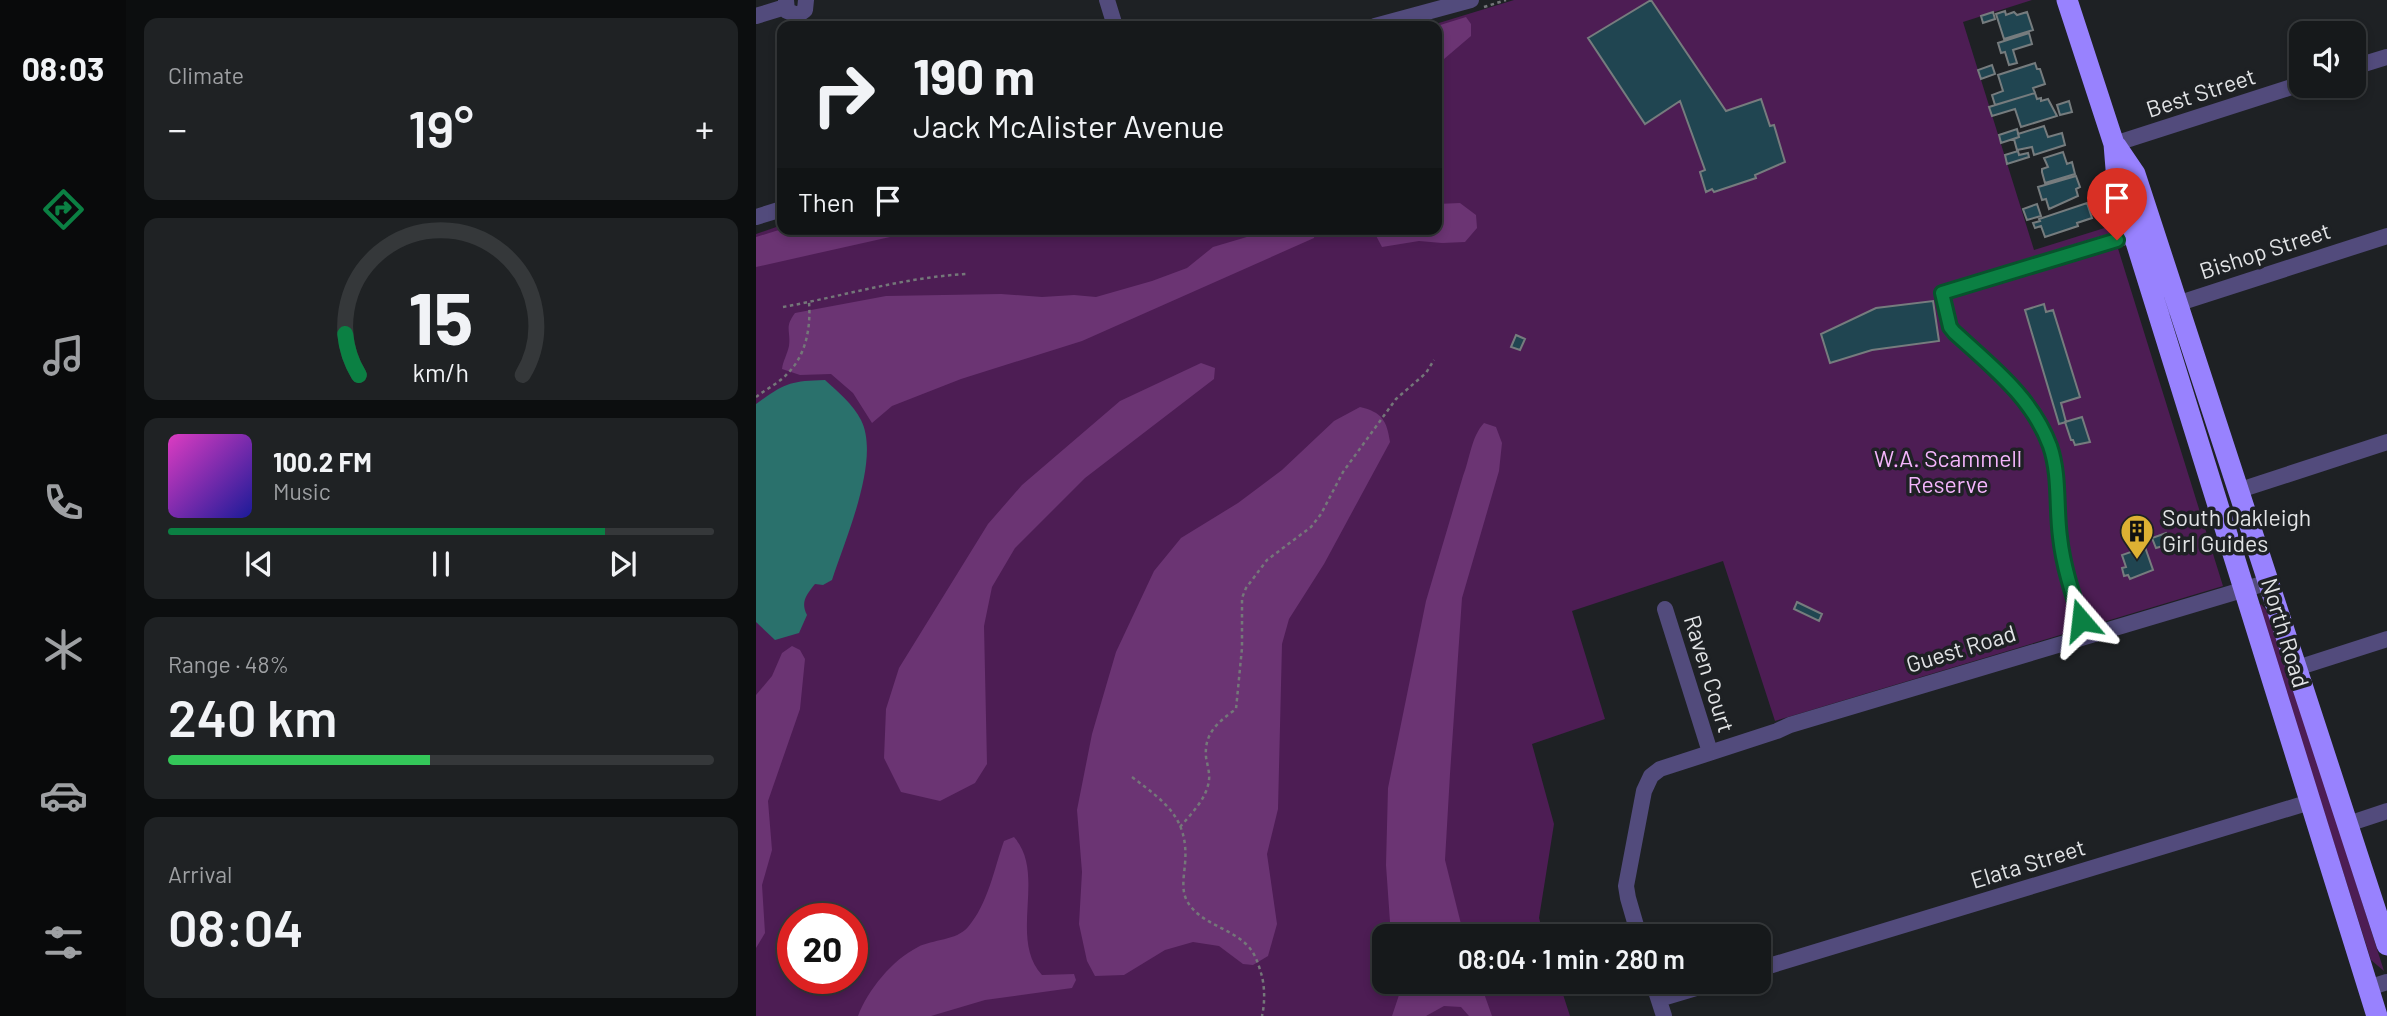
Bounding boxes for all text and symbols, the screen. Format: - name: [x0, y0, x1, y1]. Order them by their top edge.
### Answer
- map controls: [2289, 21, 2366, 98]
- button: sound: [2289, 21, 2366, 98]
- text: 190 m: [913, 46, 1035, 105]
- text: 08:03: [22, 49, 104, 87]
- icon: right: [798, 49, 889, 140]
- text: Climate: [168, 61, 244, 89]
- street label: Best Street: [2142, 61, 2259, 123]
- text: 19°: [408, 96, 474, 158]
- text: −: [168, 105, 187, 151]
- text: +: [695, 105, 714, 151]
- text: Jack McAlister Avenue: [913, 106, 1225, 144]
- pin: [2087, 168, 2147, 240]
- icon: arrive: [2098, 179, 2136, 217]
- icon: arrive: [869, 182, 907, 220]
- icon: directions: [39, 185, 88, 234]
- text: Then: [798, 186, 855, 217]
- street label: Bishop Street: [2196, 216, 2334, 284]
- text: 15: [408, 272, 474, 360]
- icon: music: [39, 331, 88, 380]
- text: km/h: [413, 356, 469, 386]
- park label: W.A. Scammell Reserve: [1874, 444, 2022, 498]
- text: 100.2 FM: [273, 446, 372, 477]
- text: Music: [273, 477, 331, 505]
- icon: phone: [39, 478, 88, 527]
- place label: South Oakleigh Girl Guides: [2162, 503, 2311, 557]
- building icon: South Oakleigh Girl Guides: [2118, 512, 2156, 561]
- icon: previous: [240, 545, 278, 583]
- icon: pause: [422, 545, 460, 583]
- icon: next: [604, 545, 642, 583]
- street label: North Road: [2256, 575, 2316, 691]
- position arrow: [2044, 583, 2118, 657]
- street label: Raven Court: [1679, 612, 1741, 736]
- street label: Guest Road: [1902, 618, 2019, 678]
- icon: climate: [39, 625, 88, 674]
- text: Range · 48%: [168, 650, 289, 678]
- text: 240 km: [168, 685, 337, 747]
- icon: car: [39, 771, 88, 820]
- street label: Elata Street: [1967, 832, 2088, 894]
- text: Arrival: [168, 860, 232, 888]
- text: 08:04: [168, 895, 304, 957]
- speed limit sign: 20: [777, 903, 868, 994]
- icon: filters: [39, 918, 88, 967]
- text: 08:04 · 1 min · 280 m: [1458, 943, 1685, 974]

